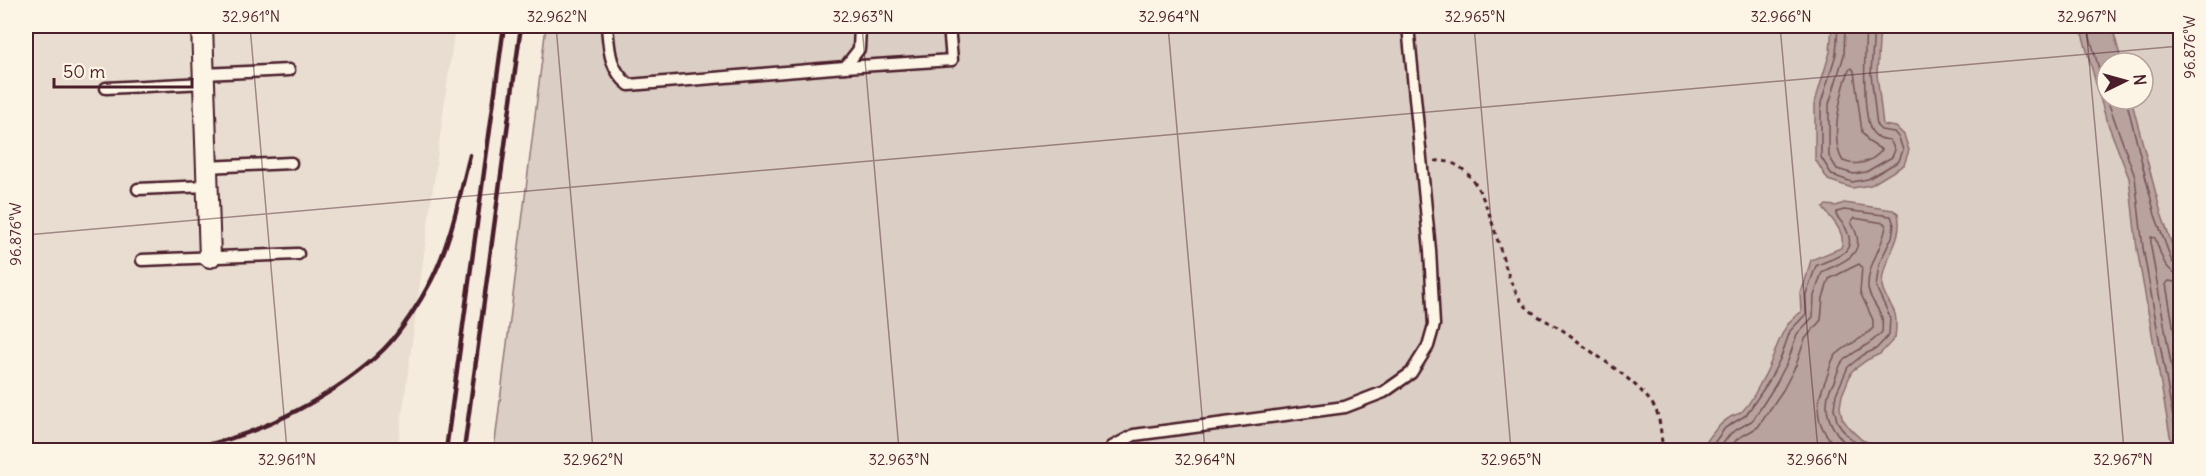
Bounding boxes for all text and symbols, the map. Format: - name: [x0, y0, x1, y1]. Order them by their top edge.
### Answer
- text: 32.961°N: [222, 7, 280, 26]
- text: 32.962°N: [527, 7, 587, 26]
- text: 32.963°N: [832, 7, 894, 26]
- text: 32.964°N: [1138, 7, 1200, 26]
- text: 32.965°N: [1444, 7, 1506, 26]
- text: 32.966°N: [1750, 7, 1812, 26]
- text: 32.967°N: [2057, 7, 2117, 26]
- text: 96.876°W: [2180, 15, 2199, 79]
- scale bar: [54, 51, 192, 89]
- north arrow: [2095, 51, 2155, 111]
- text: 50 m: [63, 60, 105, 83]
- text: N: [2129, 73, 2150, 86]
- text: 96.876°W: [6, 202, 25, 266]
- text: 32.961°N: [258, 450, 316, 469]
- text: 32.962°N: [563, 450, 623, 469]
- text: 32.963°N: [868, 450, 930, 469]
- text: 32.964°N: [1174, 450, 1236, 469]
- text: 32.965°N: [1480, 450, 1542, 469]
- text: 32.966°N: [1786, 450, 1848, 469]
- text: 32.967°N: [2093, 450, 2153, 469]

